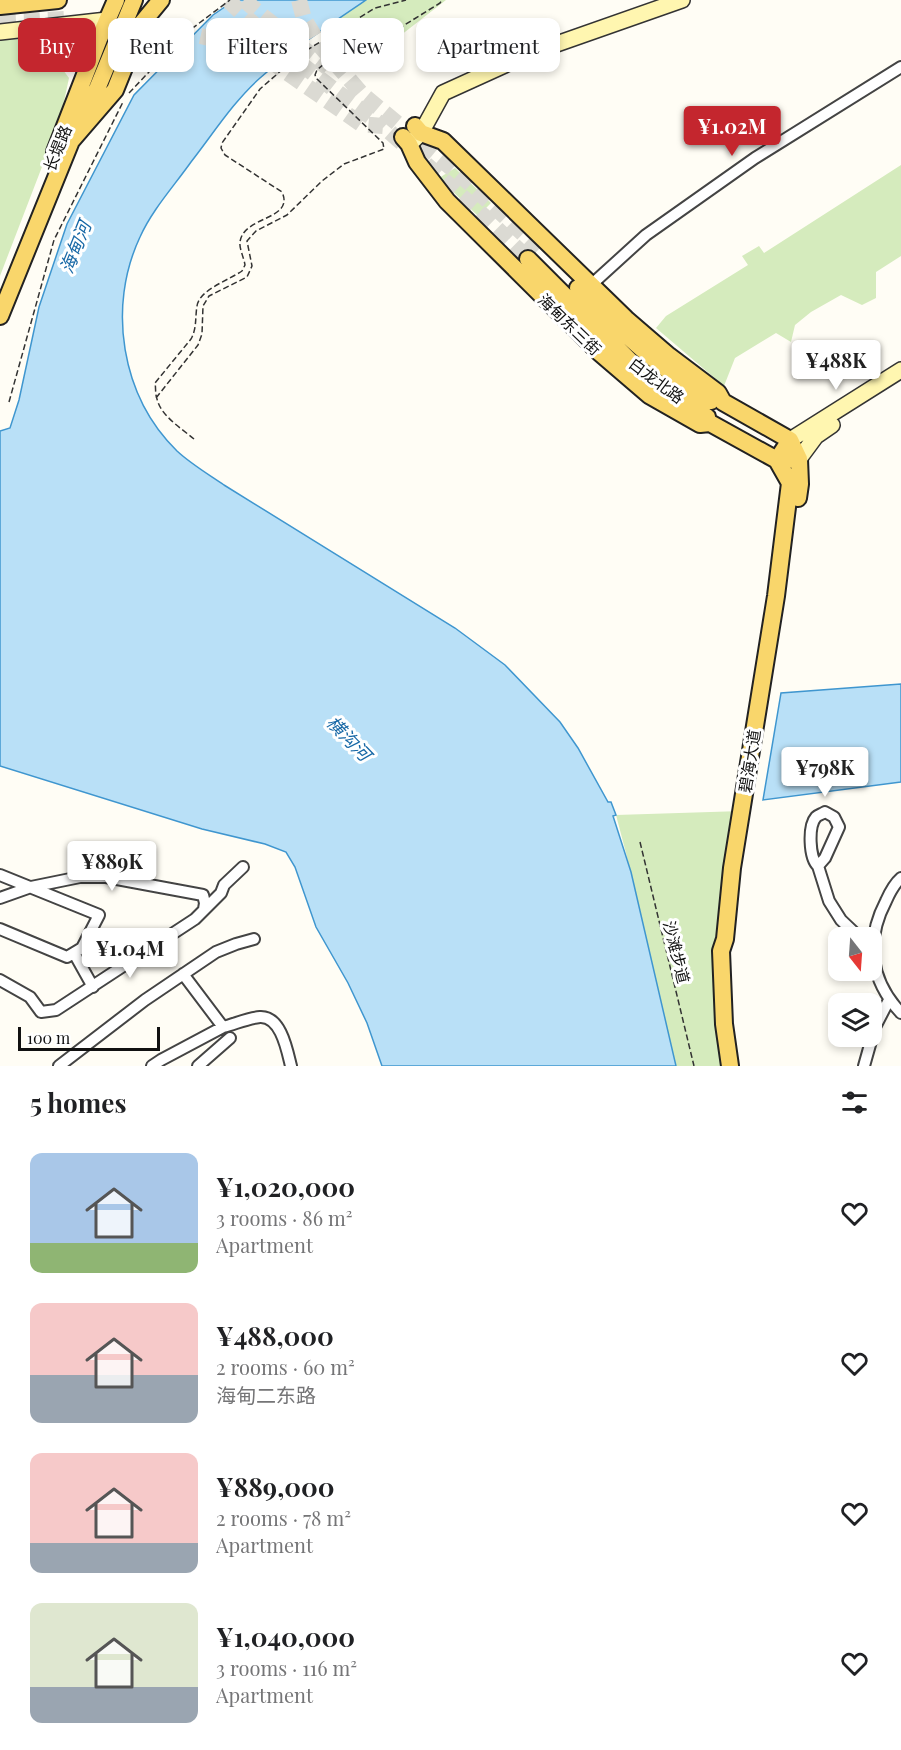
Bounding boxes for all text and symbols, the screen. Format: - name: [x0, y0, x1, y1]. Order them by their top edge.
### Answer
- chip: Buy: [18, 18, 96, 72]
- chip: Rent: [108, 18, 194, 72]
- chip: Filters: [206, 18, 309, 72]
- chip: New: [321, 18, 404, 72]
- chip: Apartment: [416, 18, 560, 72]
- pin: ¥1.02M: [683, 106, 781, 157]
- text: ¥1.02M: [698, 112, 766, 139]
- street label: 长堤路: [38, 122, 76, 174]
- water label: 海甸河: [54, 215, 97, 277]
- street label: 海甸东三街: [534, 289, 606, 359]
- pin: ¥488K: [794, 340, 878, 391]
- text: ¥488K: [806, 346, 866, 373]
- street label: 白龙北路: [625, 352, 689, 408]
- water label: 横沟河: [322, 710, 378, 768]
- street label: 碧海大道: [734, 728, 764, 794]
- pin: ¥798K: [783, 747, 867, 798]
- text: ¥798K: [795, 753, 855, 780]
- pin: ¥889K: [70, 841, 154, 892]
- text: ¥889K: [81, 847, 143, 874]
- street label: 沙滩步道: [659, 918, 695, 986]
- north arrow: [828, 927, 882, 981]
- map controls: [828, 927, 882, 1047]
- pin: ¥1.04M: [81, 928, 179, 979]
- text: ¥1.04M: [96, 934, 164, 961]
- button: layers: [828, 993, 882, 1047]
- scale bar: [18, 1024, 160, 1052]
- text: 100 m: [27, 1027, 70, 1048]
- text: 5 homes: [30, 1085, 126, 1120]
- icon: filters: [838, 1086, 871, 1119]
- text: ¥1,020,000: [216, 1169, 355, 1204]
- icon: home: [78, 1177, 150, 1249]
- icon: heart: [838, 1197, 871, 1230]
- text: 3 rooms · 86 m²: [216, 1204, 353, 1231]
- text: Apartment: [216, 1231, 313, 1258]
- text: ¥488,000: [216, 1318, 334, 1353]
- icon: home: [78, 1327, 150, 1399]
- icon: heart: [838, 1347, 871, 1380]
- text: 2 rooms · 60 m²: [216, 1353, 355, 1380]
- text: 海甸二东路: [216, 1381, 316, 1408]
- text: ¥889,000: [216, 1469, 335, 1504]
- icon: home: [78, 1477, 150, 1549]
- icon: heart: [838, 1497, 871, 1530]
- text: 2 rooms · 78 m²: [216, 1504, 351, 1531]
- text: Apartment: [216, 1531, 313, 1558]
- text: ¥1,040,000: [216, 1619, 355, 1654]
- icon: home: [78, 1627, 150, 1699]
- icon: heart: [838, 1647, 871, 1680]
- text: 3 rooms · 116 m²: [216, 1654, 357, 1681]
- text: Apartment: [216, 1681, 313, 1708]

